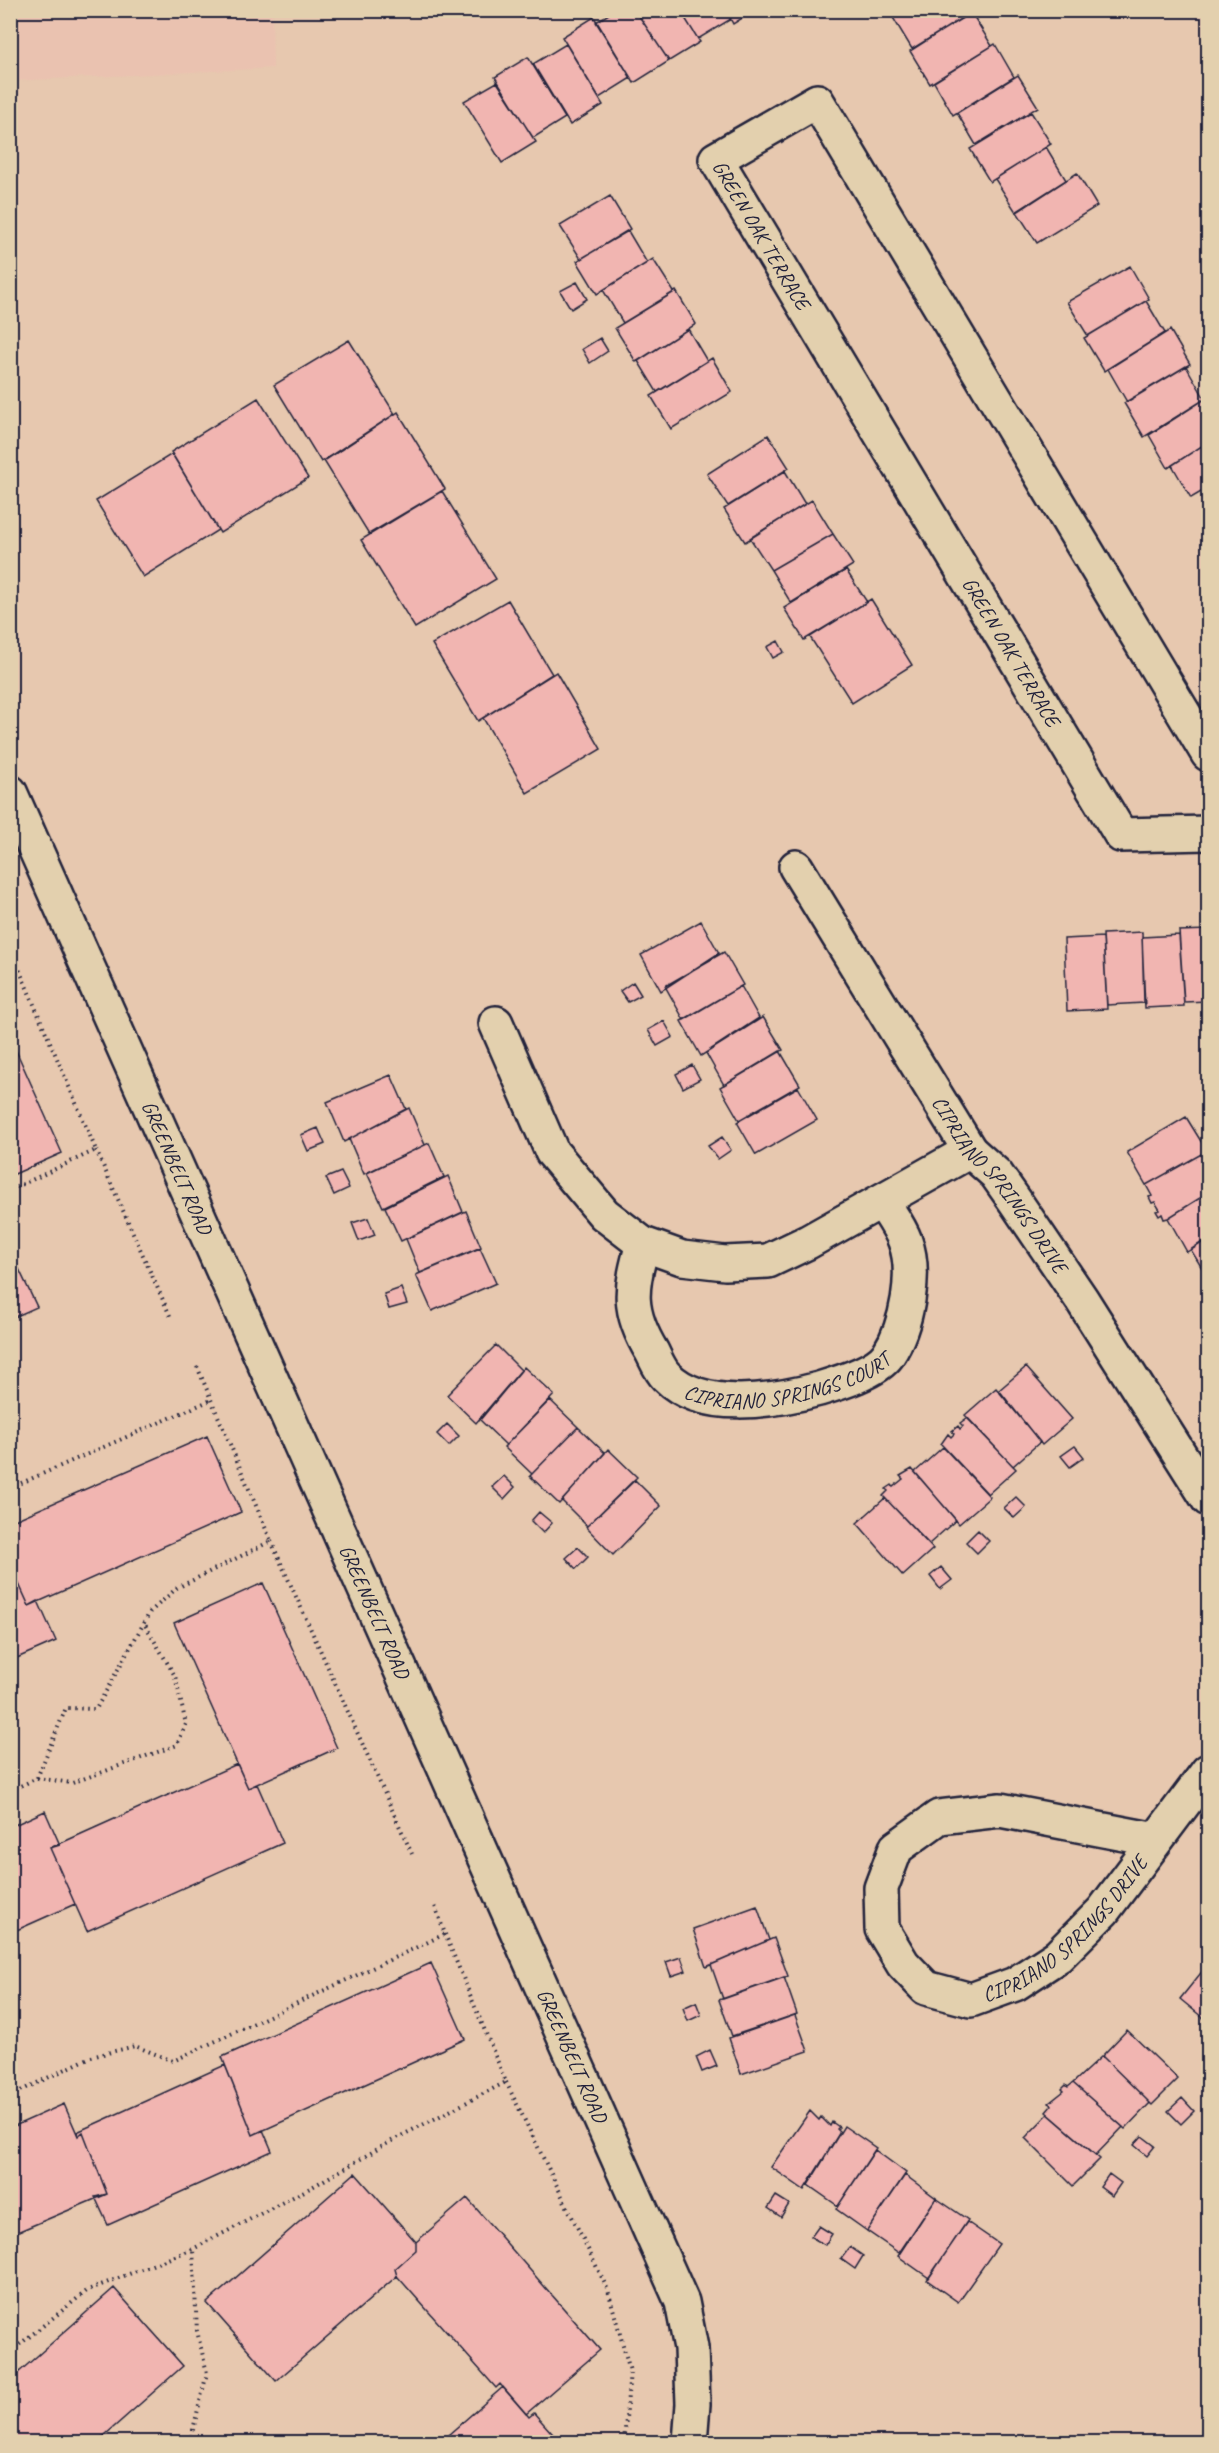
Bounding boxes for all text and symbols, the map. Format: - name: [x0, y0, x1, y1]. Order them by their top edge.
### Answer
- street label: GREEN OAK TERRACE: [707, 155, 818, 317]
- street label: GREEN OAK TERRACE: [957, 572, 1067, 734]
- street label: CIPRIANO SPRINGS DRIVE: [926, 1091, 1074, 1280]
- street label: GREENBELT ROAD: [136, 1097, 219, 1240]
- street label: CIPRIANO SPRINGS COURT: [680, 1344, 899, 1414]
- street label: GREENBELT ROAD: [334, 1541, 417, 1684]
- street label: CIPRIANO SPRINGS DRIVE: [979, 1849, 1154, 2008]
- street label: GREENBELT ROAD: [531, 1985, 614, 2128]

